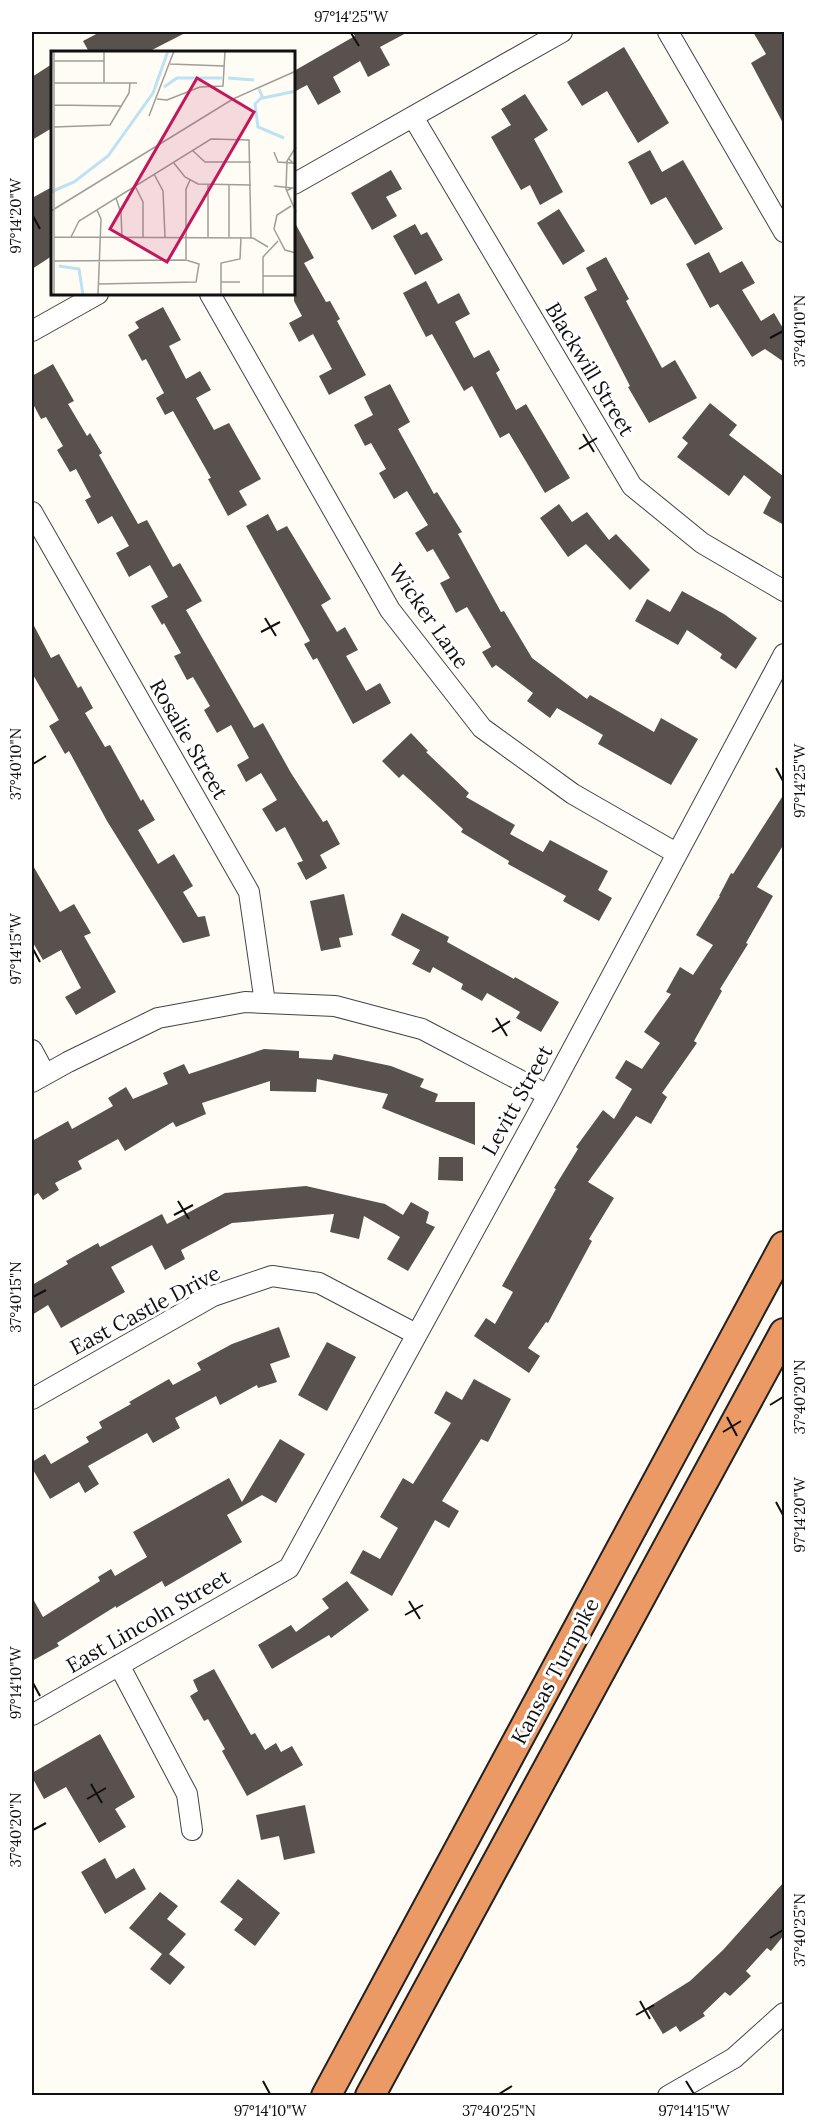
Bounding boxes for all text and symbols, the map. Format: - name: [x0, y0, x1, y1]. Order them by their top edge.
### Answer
- text: 97°14'25"W: [314, 7, 389, 26]
- inset map: [51, 51, 296, 296]
- text: 97°14'20"W: [6, 177, 25, 254]
- text: 37°40'10"N: [790, 295, 809, 367]
- street label: Blackwill Street: [540, 297, 641, 441]
- street label: Wicker Lane: [383, 558, 475, 674]
- street label: Rosalie Street: [144, 674, 235, 805]
- text: 37°40'10"N: [6, 728, 25, 800]
- text: 97°14'25"W: [790, 743, 809, 818]
- text: 97°14'15"W: [6, 912, 25, 985]
- street label: Levitt Street: [476, 1039, 559, 1160]
- street label: East Castle Drive: [65, 1259, 225, 1361]
- text: 37°40'15"N: [6, 1261, 25, 1333]
- text: 37°40'20"N: [790, 1359, 809, 1435]
- text: 97°14'20"W: [790, 1476, 809, 1553]
- street label: East Lincoln Street: [61, 1563, 236, 1679]
- street label: Kansas Turnpike: [505, 1593, 605, 1749]
- text: 97°14'10"W: [6, 1646, 25, 1719]
- text: 37°40'20"N: [6, 1792, 25, 1868]
- text: 37°40'25"N: [790, 1893, 809, 1967]
- text: 97°14'10"W: [234, 2101, 307, 2120]
- text: 37°40'25"N: [462, 2101, 536, 2120]
- text: 97°14'15"W: [658, 2101, 731, 2120]

